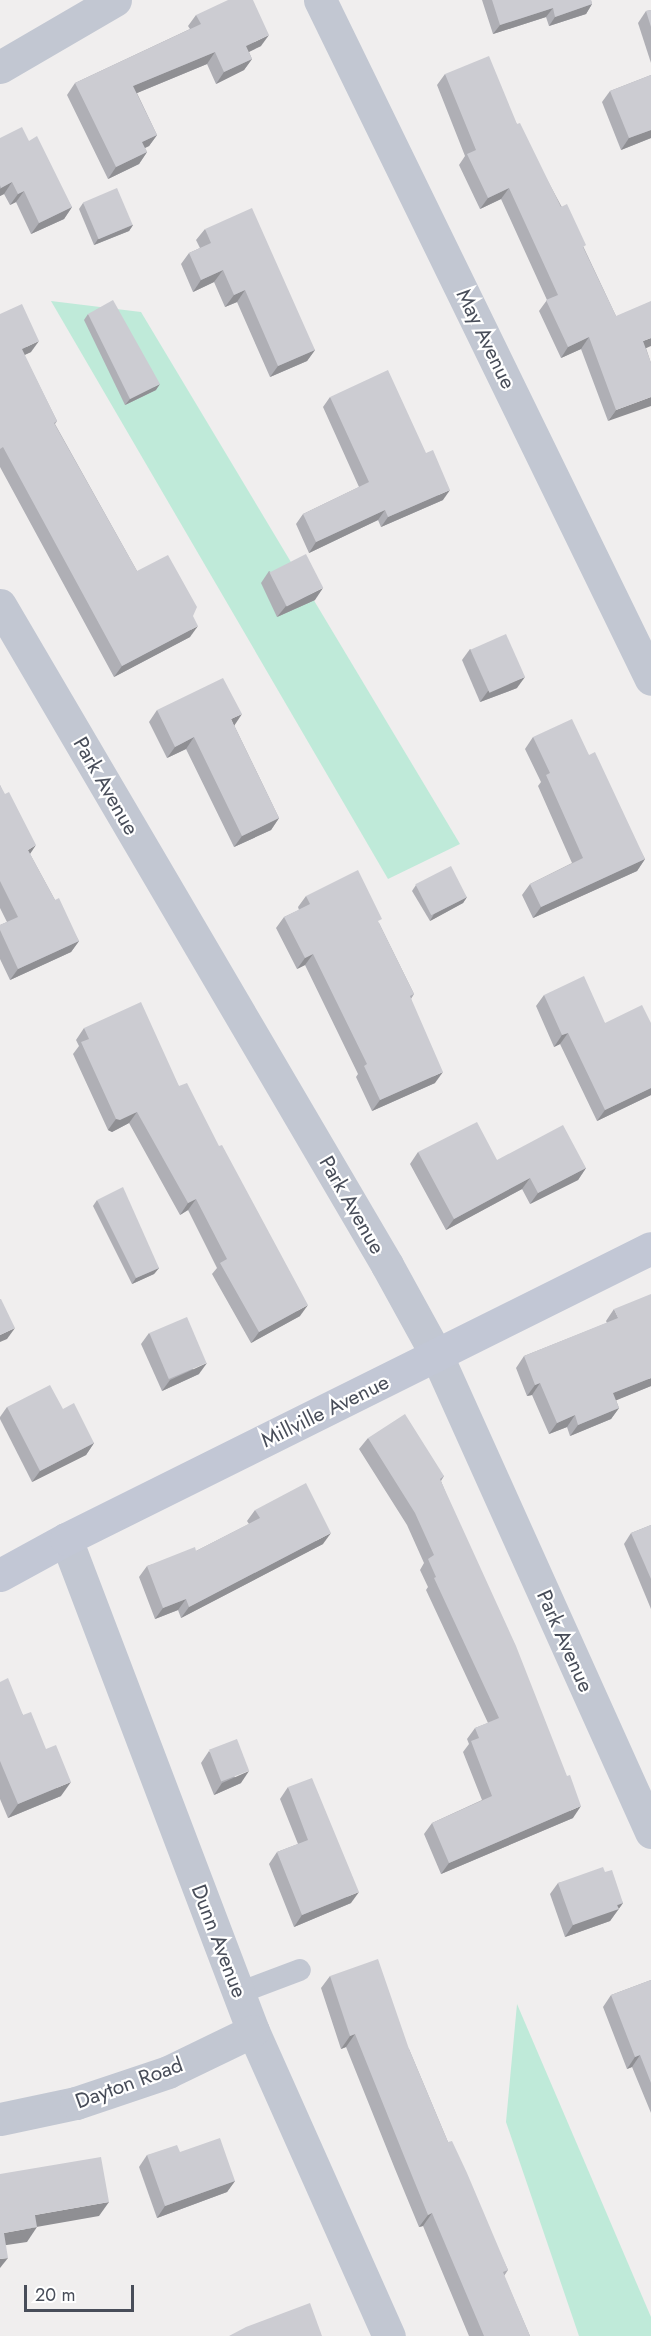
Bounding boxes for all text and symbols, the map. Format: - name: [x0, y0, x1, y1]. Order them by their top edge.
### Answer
- street label: May Avenue: [451, 285, 521, 393]
- street label: Park Avenue: [68, 732, 144, 840]
- street label: Park Avenue: [314, 1151, 390, 1259]
- street label: Millville Avenue: [257, 1369, 393, 1453]
- street label: Park Avenue: [531, 1586, 599, 1696]
- street label: Dunn Avenue: [186, 1881, 252, 2001]
- street label: Dayton Road: [72, 2052, 186, 2114]
- scale bar: [27, 2273, 136, 2311]
- text: 20 m: [35, 2282, 75, 2308]

